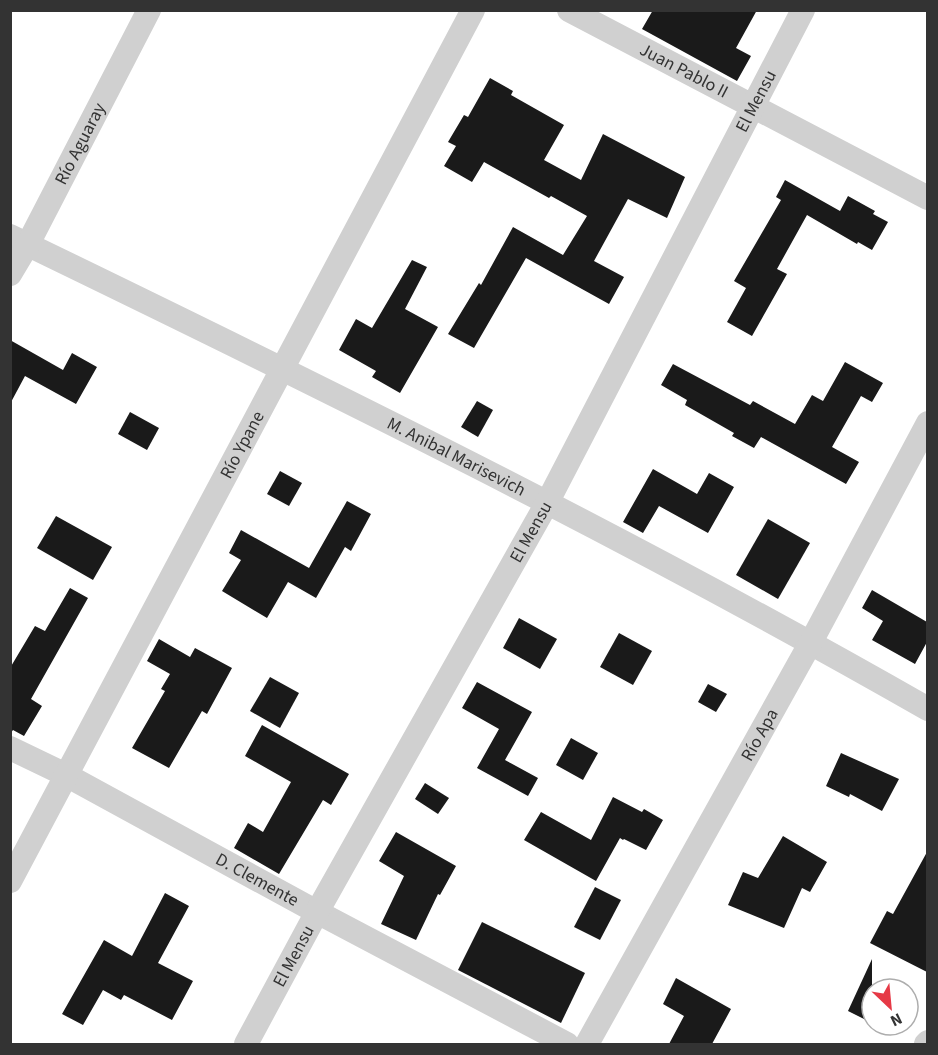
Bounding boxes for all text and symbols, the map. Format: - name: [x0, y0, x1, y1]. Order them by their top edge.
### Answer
- street label: Juan Pablo II: [635, 37, 733, 104]
- street label: El Mensu: [730, 66, 783, 137]
- street label: Río Aguaray: [49, 98, 112, 189]
- street label: Río Ypane: [214, 407, 271, 483]
- street label: M. Anibal Marisevich: [383, 411, 530, 503]
- street label: El Mensu: [504, 497, 559, 567]
- street label: Río Apa: [735, 704, 784, 766]
- street label: D. Clemente: [211, 847, 303, 913]
- street label: El Mensu: [267, 921, 321, 992]
- north arrow: [860, 977, 920, 1037]
- text: N: [887, 1007, 906, 1032]

